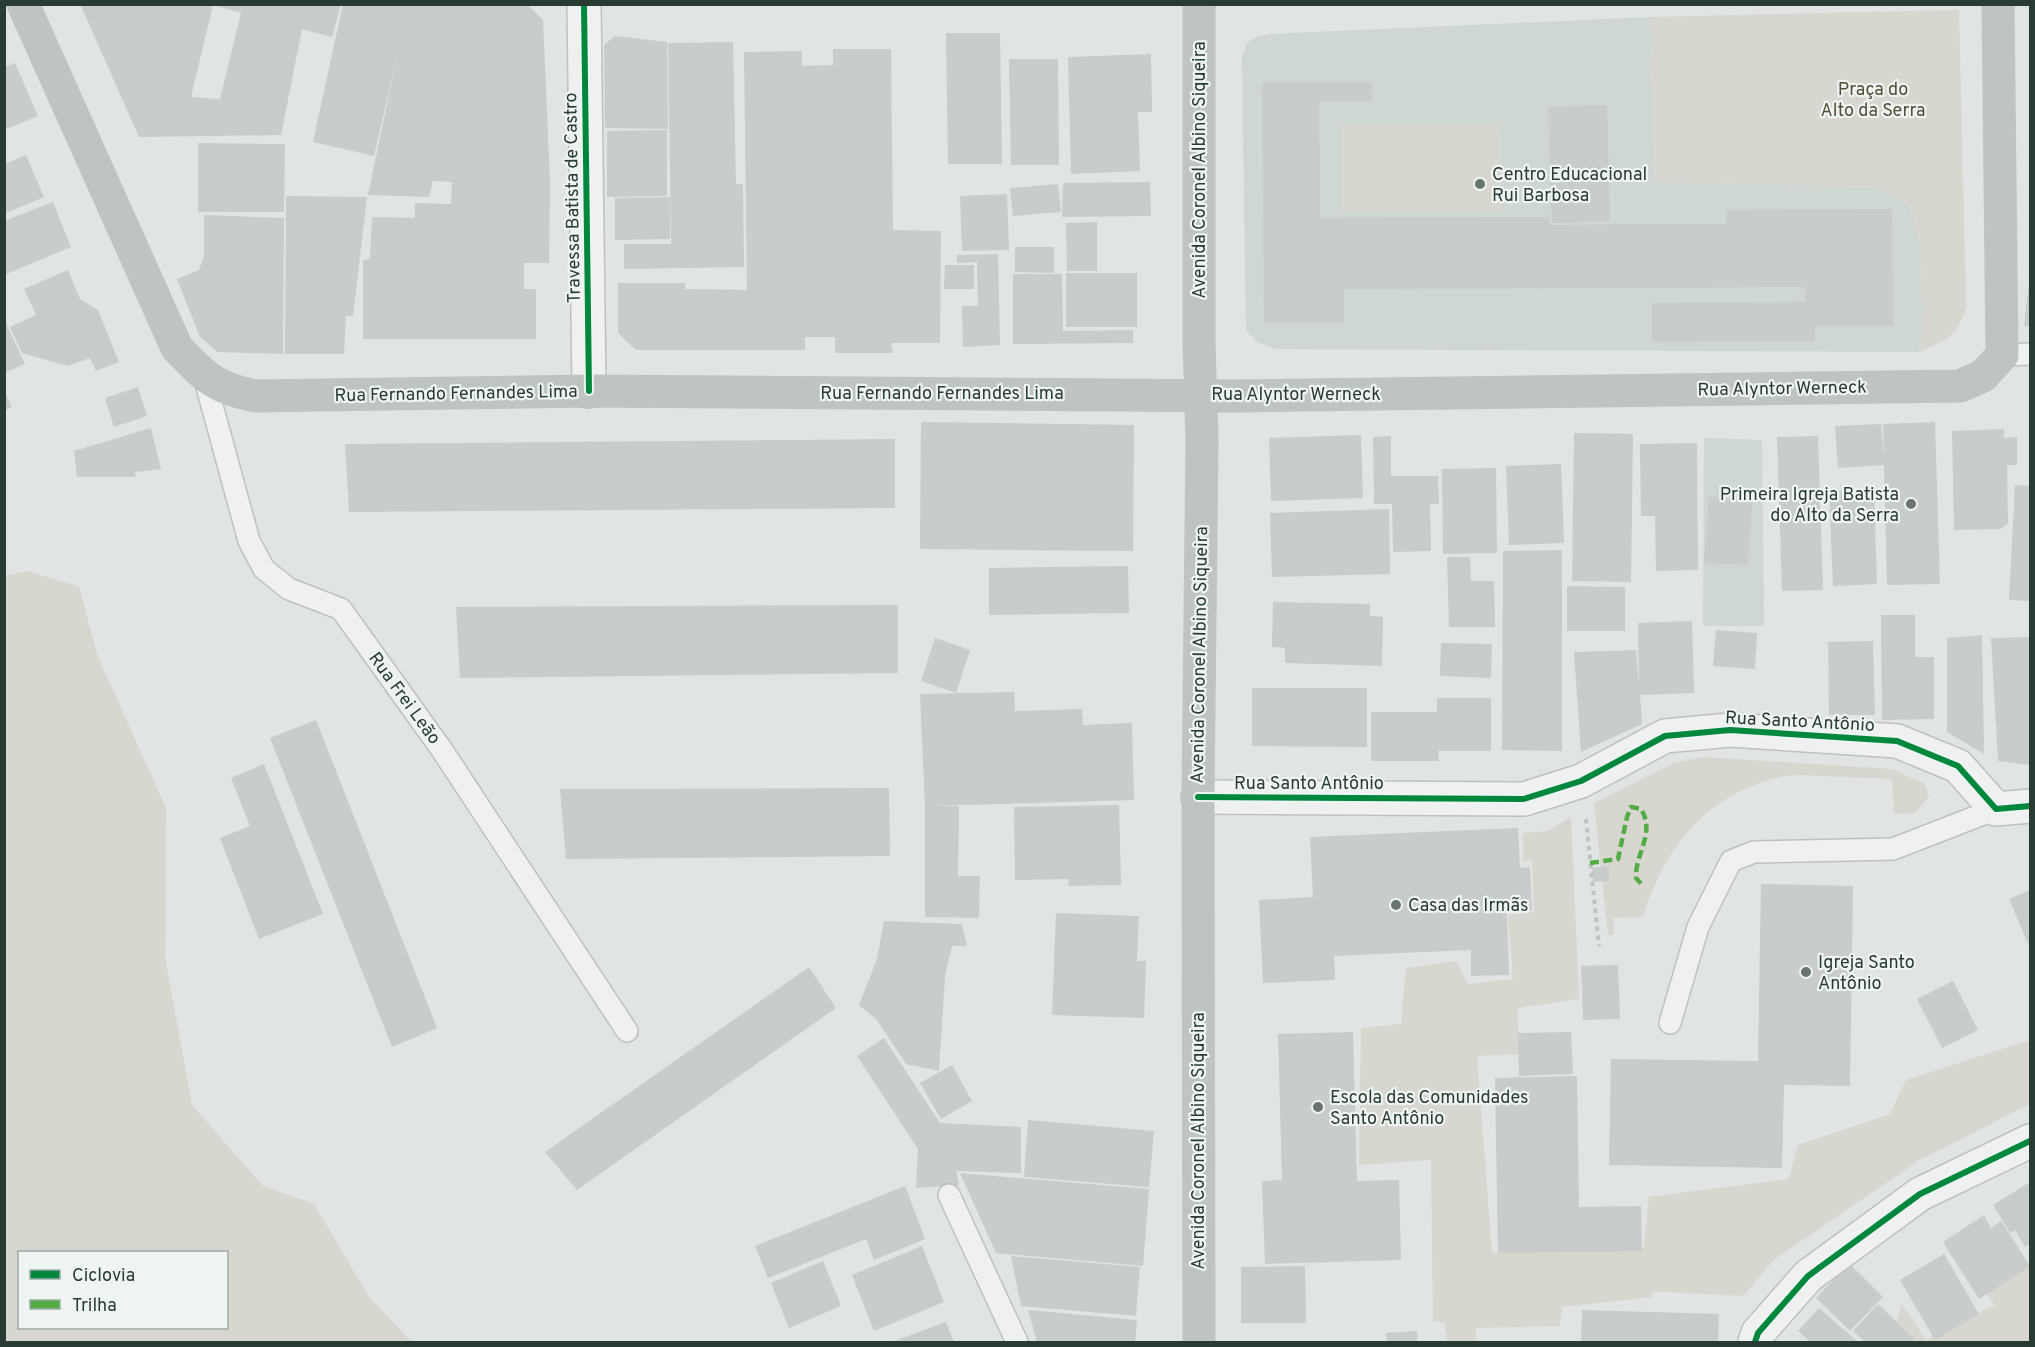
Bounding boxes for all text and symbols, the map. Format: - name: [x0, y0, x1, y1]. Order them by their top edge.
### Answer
- street label: Avenida Coronel Albino Siqueira: [1189, 41, 1212, 299]
- park label: Praça do Alto da Serra: [1821, 79, 1926, 123]
- street label: Travessa Batista de Castro: [560, 92, 587, 304]
- place label: Centro Educacional Rui Barbosa: [1492, 164, 1647, 208]
- marker: Centro Educacional Rui Barbosa: [1473, 177, 1487, 191]
- street label: Rua Alyntor Werneck: [1697, 377, 1867, 402]
- street label: Rua Fernando Fernandes Lima: [334, 381, 578, 408]
- street label: Rua Fernando Fernandes Lima: [820, 383, 1064, 406]
- street label: Rua Alyntor Werneck: [1211, 384, 1381, 407]
- place label: Primeira Igreja Batista do Alto da Serra: [1720, 484, 1899, 528]
- marker: Primeira Igreja Batista do Alto da Serra: [1904, 497, 1918, 511]
- street label: Avenida Coronel Albino Siqueira: [1187, 526, 1214, 784]
- street label: Rua Frei Leão: [363, 648, 445, 750]
- street label: Rua Santo Antônio: [1724, 707, 1875, 738]
- street label: Rua Santo Antônio: [1234, 773, 1384, 796]
- place label: Casa das Irmãs: [1408, 895, 1528, 918]
- marker: Casa das Irmãs: [1389, 898, 1403, 912]
- place label: Igreja Santo Antônio: [1818, 952, 1915, 996]
- marker: Igreja Santo Antônio: [1799, 965, 1813, 979]
- street label: Avenida Coronel Albino Siqueira: [1188, 1012, 1211, 1270]
- place label: Escola das Comunidades Santo Antônio: [1330, 1087, 1528, 1131]
- marker: Escola das Comunidades Santo Antônio: [1311, 1100, 1325, 1114]
- legend: [18, 1251, 228, 1329]
- text: Ciclovia: [72, 1265, 135, 1288]
- text: Trilha: [72, 1295, 117, 1318]

